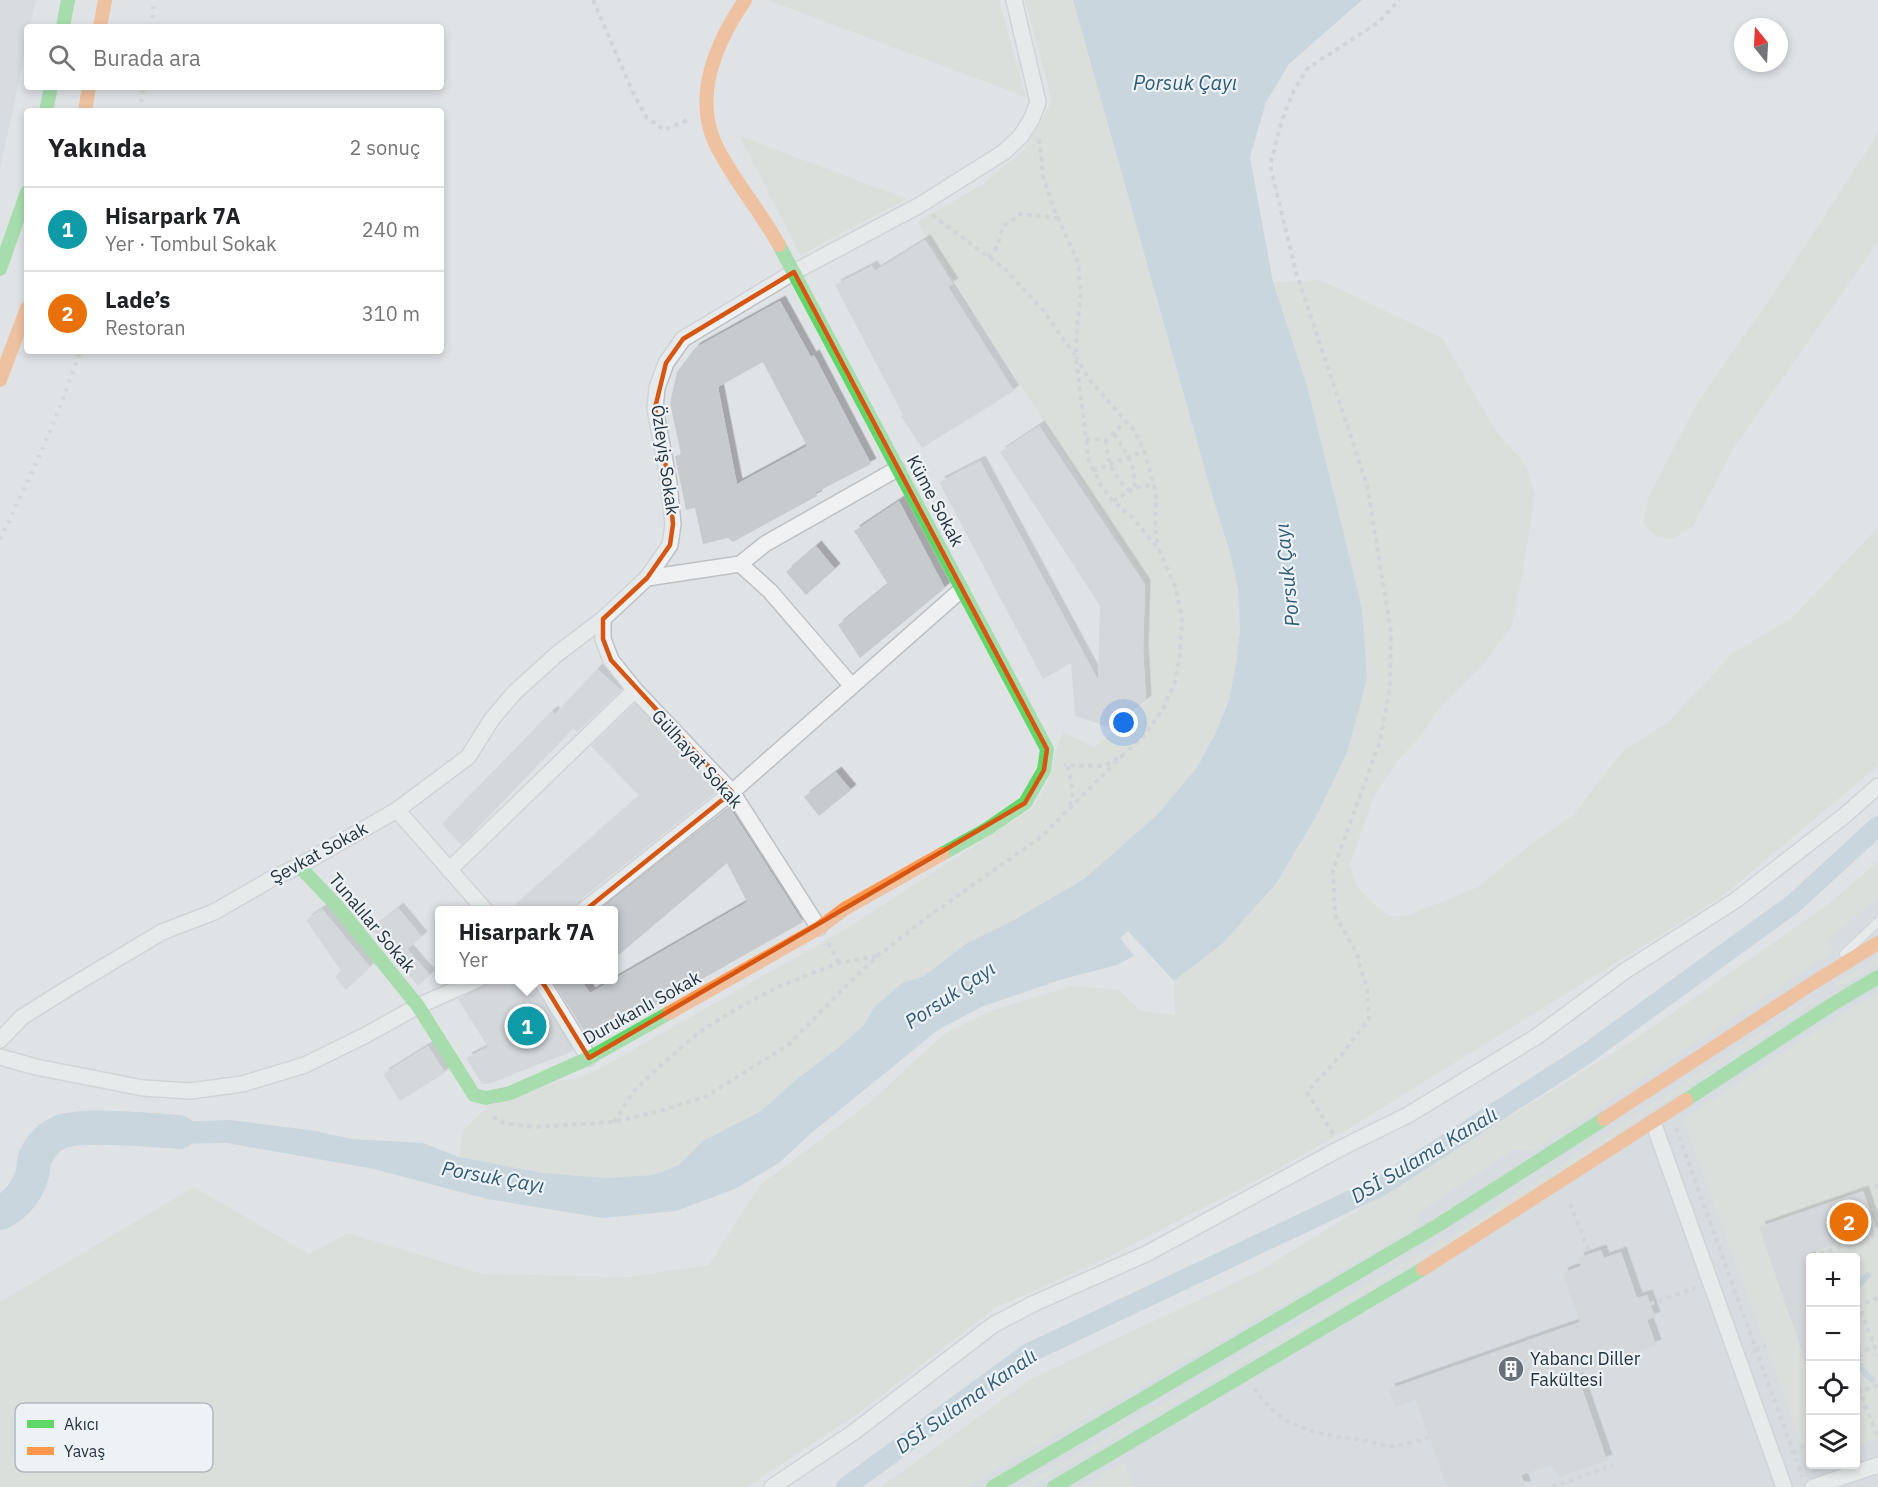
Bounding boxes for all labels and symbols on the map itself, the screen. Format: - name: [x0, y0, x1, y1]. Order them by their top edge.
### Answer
- north arrow: [1734, 18, 1788, 72]
- water label: Porsuk Çayı: [1133, 69, 1237, 96]
- street label: Özleyiş Sokak: [646, 403, 685, 517]
- street label: Küme Sokak: [902, 451, 969, 551]
- water label: Porsuk Çayı: [1268, 522, 1305, 628]
- street label: Gülhayat Sokak: [647, 704, 748, 813]
- your location: [1109, 708, 1138, 737]
- street label: Şevkat Sokak: [266, 816, 372, 889]
- street label: Tunalılar Sokak: [324, 868, 421, 978]
- water label: Porsuk Çayı: [899, 954, 1000, 1035]
- street label: Durukanlı Sokak: [579, 965, 705, 1049]
- pin: 1: [508, 1004, 546, 1048]
- water label: DSİ Sulama Kanalı: [1345, 1100, 1502, 1209]
- water label: Porsuk Çayı: [440, 1154, 547, 1199]
- pin: 2: [1830, 1200, 1868, 1244]
- water label: DSİ Sulama Kanalı: [890, 1342, 1042, 1459]
- place label: Yabancı Diller Fakültesi: [1530, 1347, 1641, 1391]
- building icon: Yabancı Diller Fakültesi: [1496, 1354, 1526, 1384]
- legend: [15, 1403, 213, 1472]
- text: Akıcı: [64, 1414, 99, 1434]
- text: Yavaş: [64, 1441, 105, 1461]

